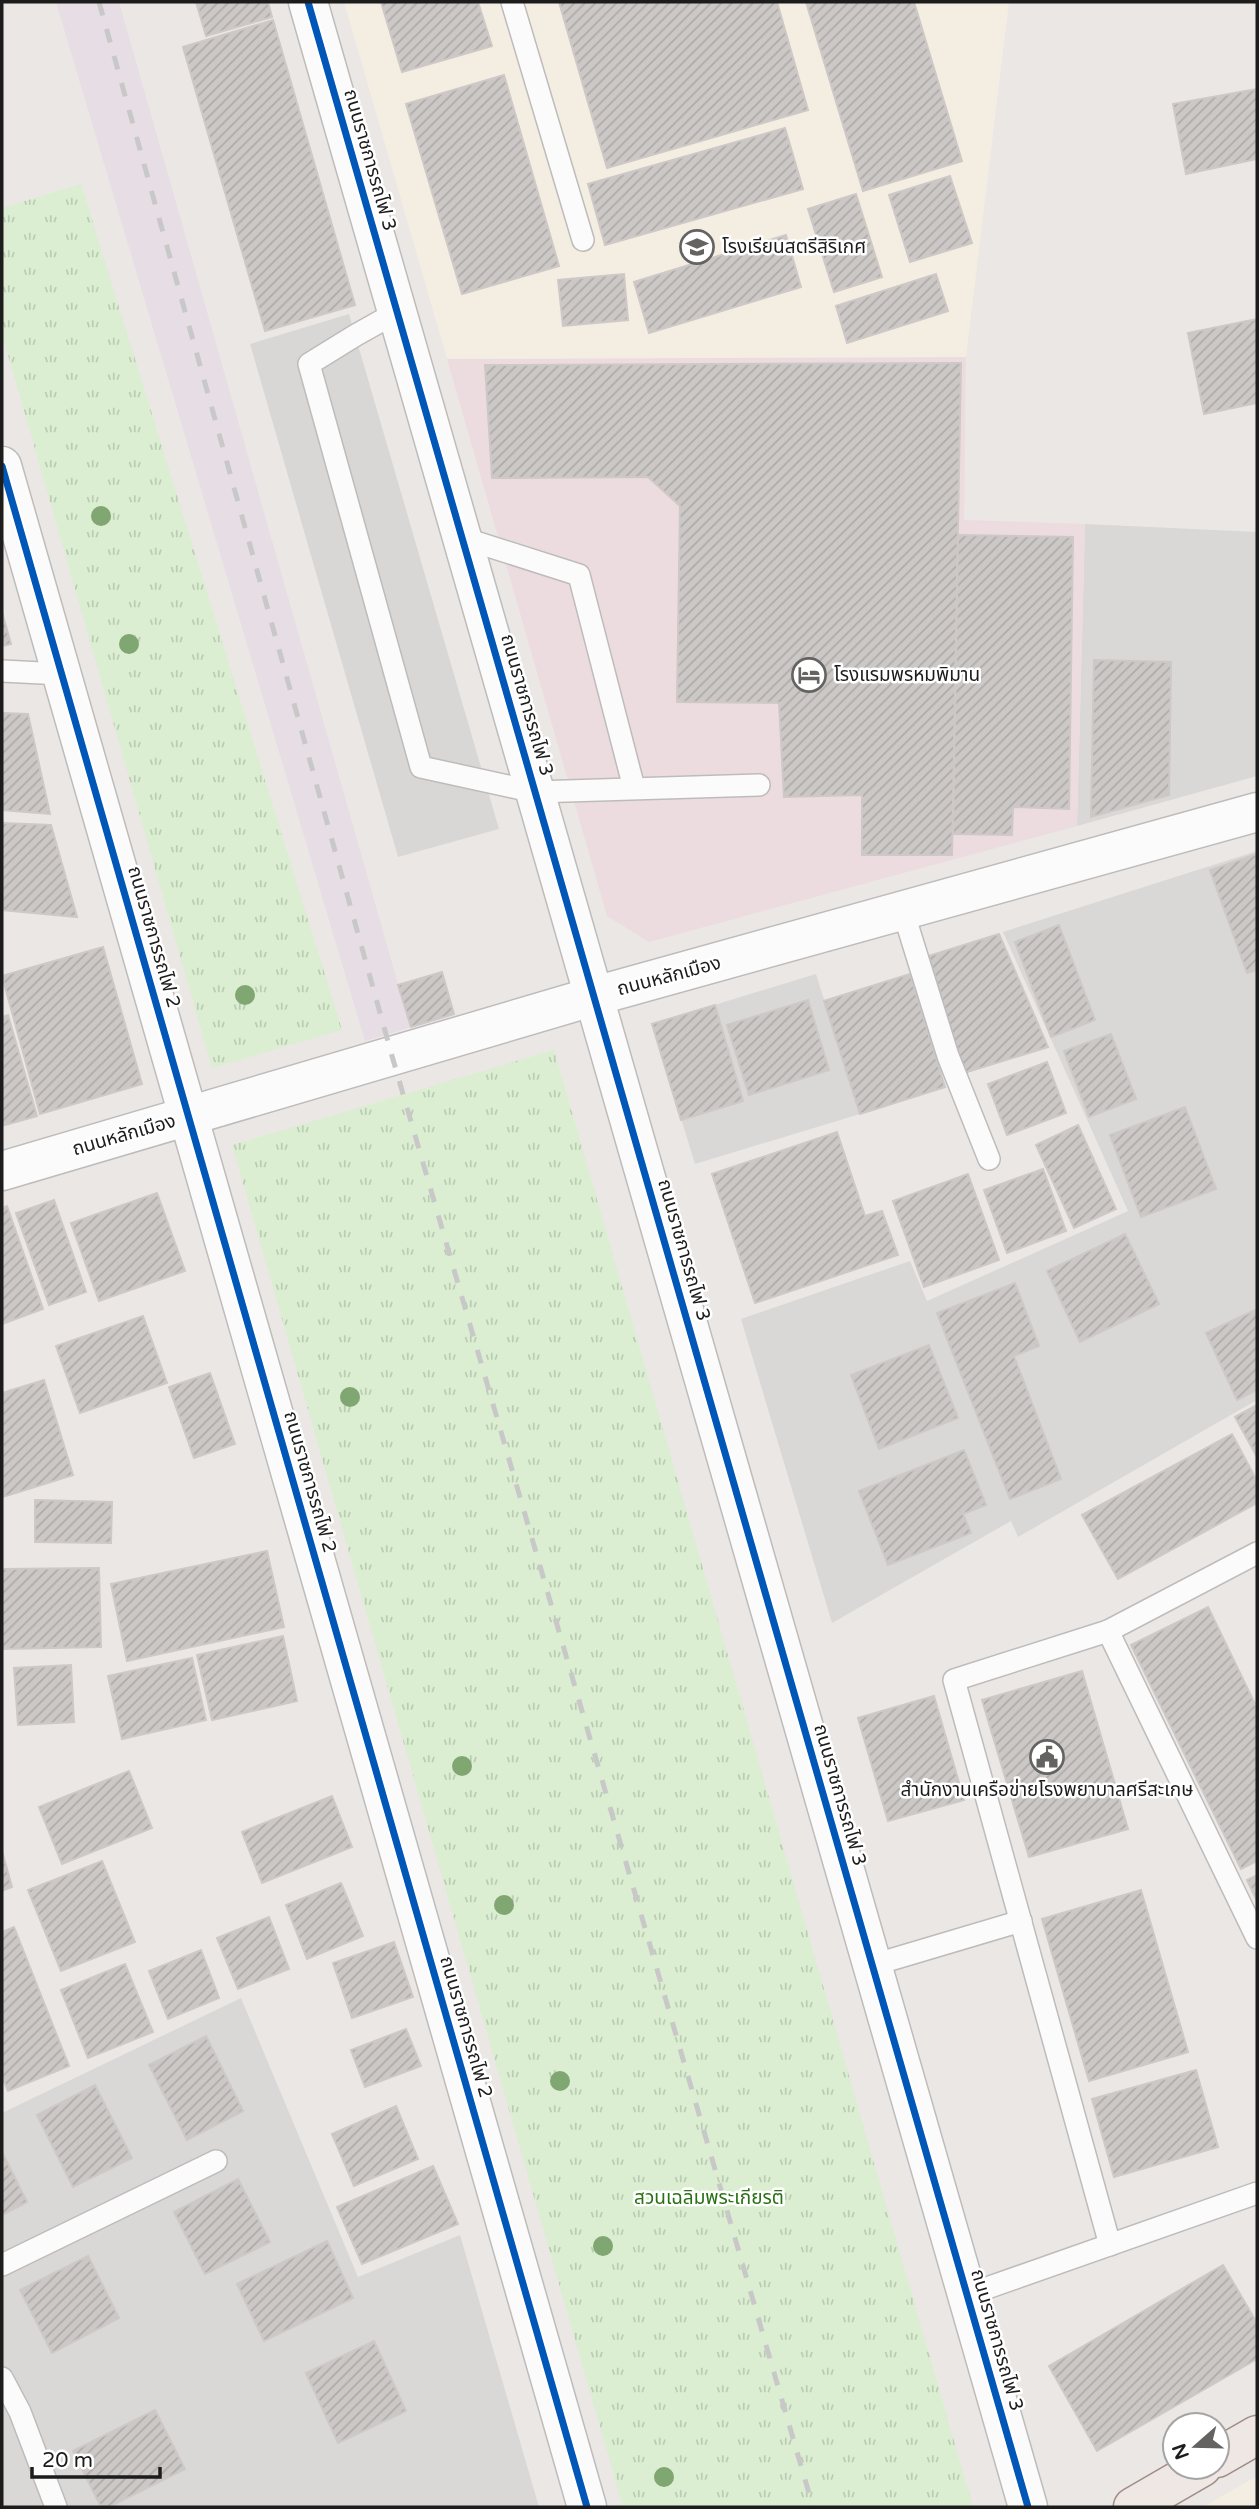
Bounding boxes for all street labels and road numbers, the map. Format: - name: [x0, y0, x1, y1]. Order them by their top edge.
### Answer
- street label: ถนนราชการรถไฟ 3: [339, 87, 401, 233]
- street label: ถนนราชการรถไฟ 3: [496, 632, 558, 778]
- street label: ถนนราชการรถไฟ 2: [123, 864, 185, 1010]
- street label: ถนนหลักเมือง: [615, 952, 723, 1000]
- street label: ถนนหลักเมือง: [70, 1110, 178, 1160]
- street label: ถนนราชการรถไฟ 3: [653, 1177, 715, 1323]
- street label: ถนนราชการรถไฟ 2: [279, 1409, 341, 1555]
- street label: ถนนราชการรถไฟ 3: [809, 1722, 871, 1868]
- street label: ถนนราชการรถไฟ 2: [435, 1954, 497, 2100]
- street label: ถนนราชการรถไฟ 3: [966, 2267, 1028, 2413]

